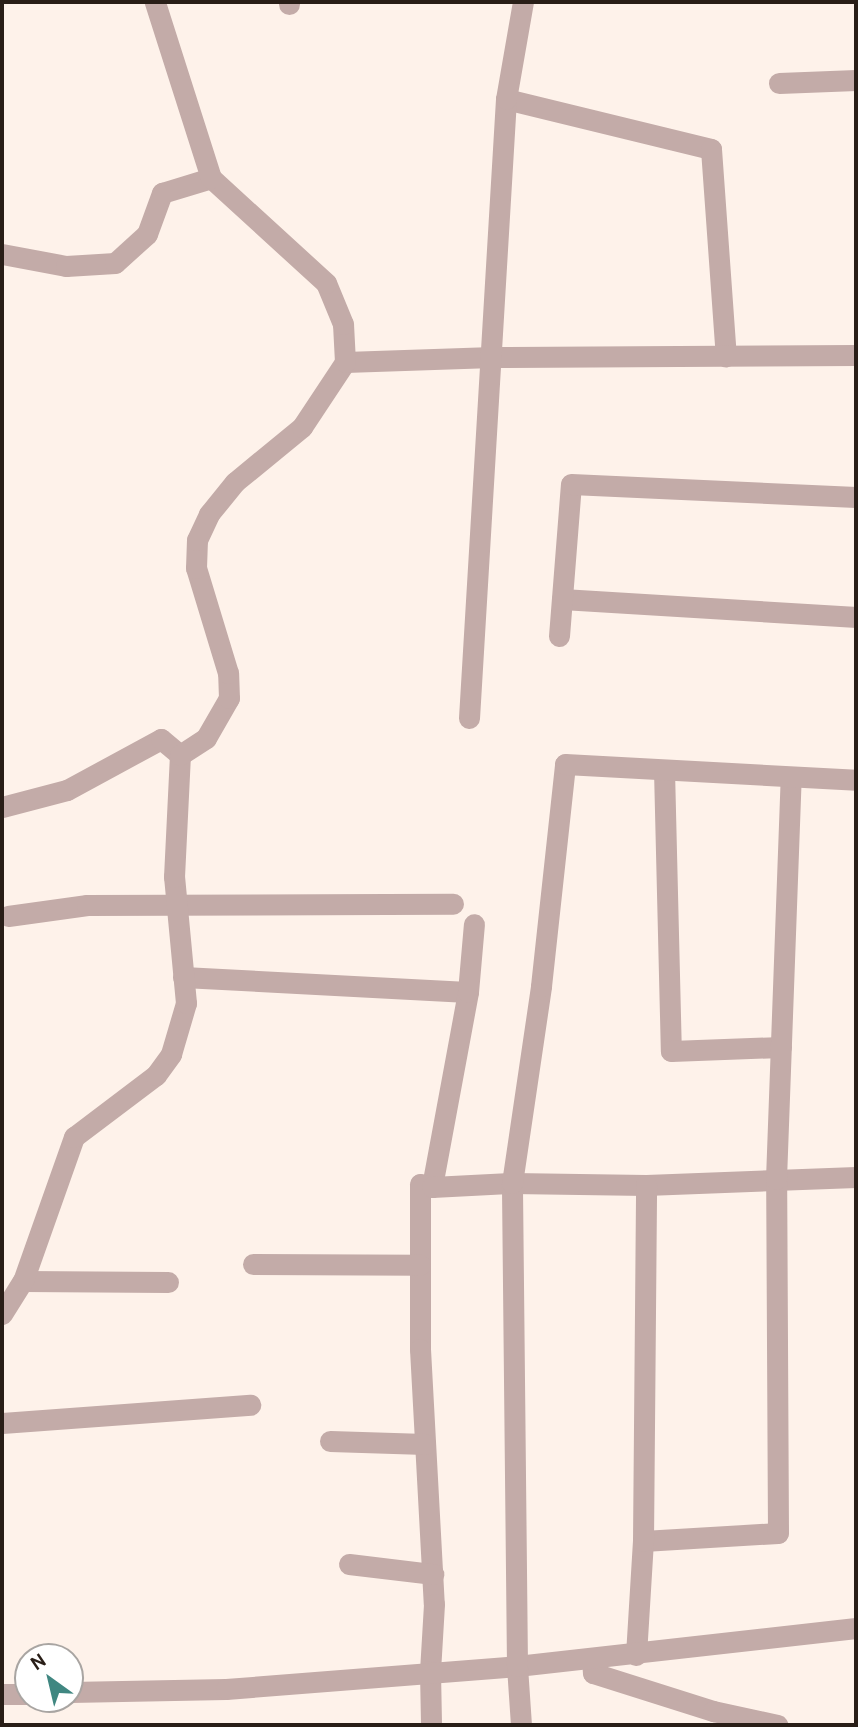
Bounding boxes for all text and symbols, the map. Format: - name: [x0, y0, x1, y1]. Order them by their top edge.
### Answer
- north arrow: [14, 1643, 84, 1713]
- text: N: [26, 1649, 50, 1675]

